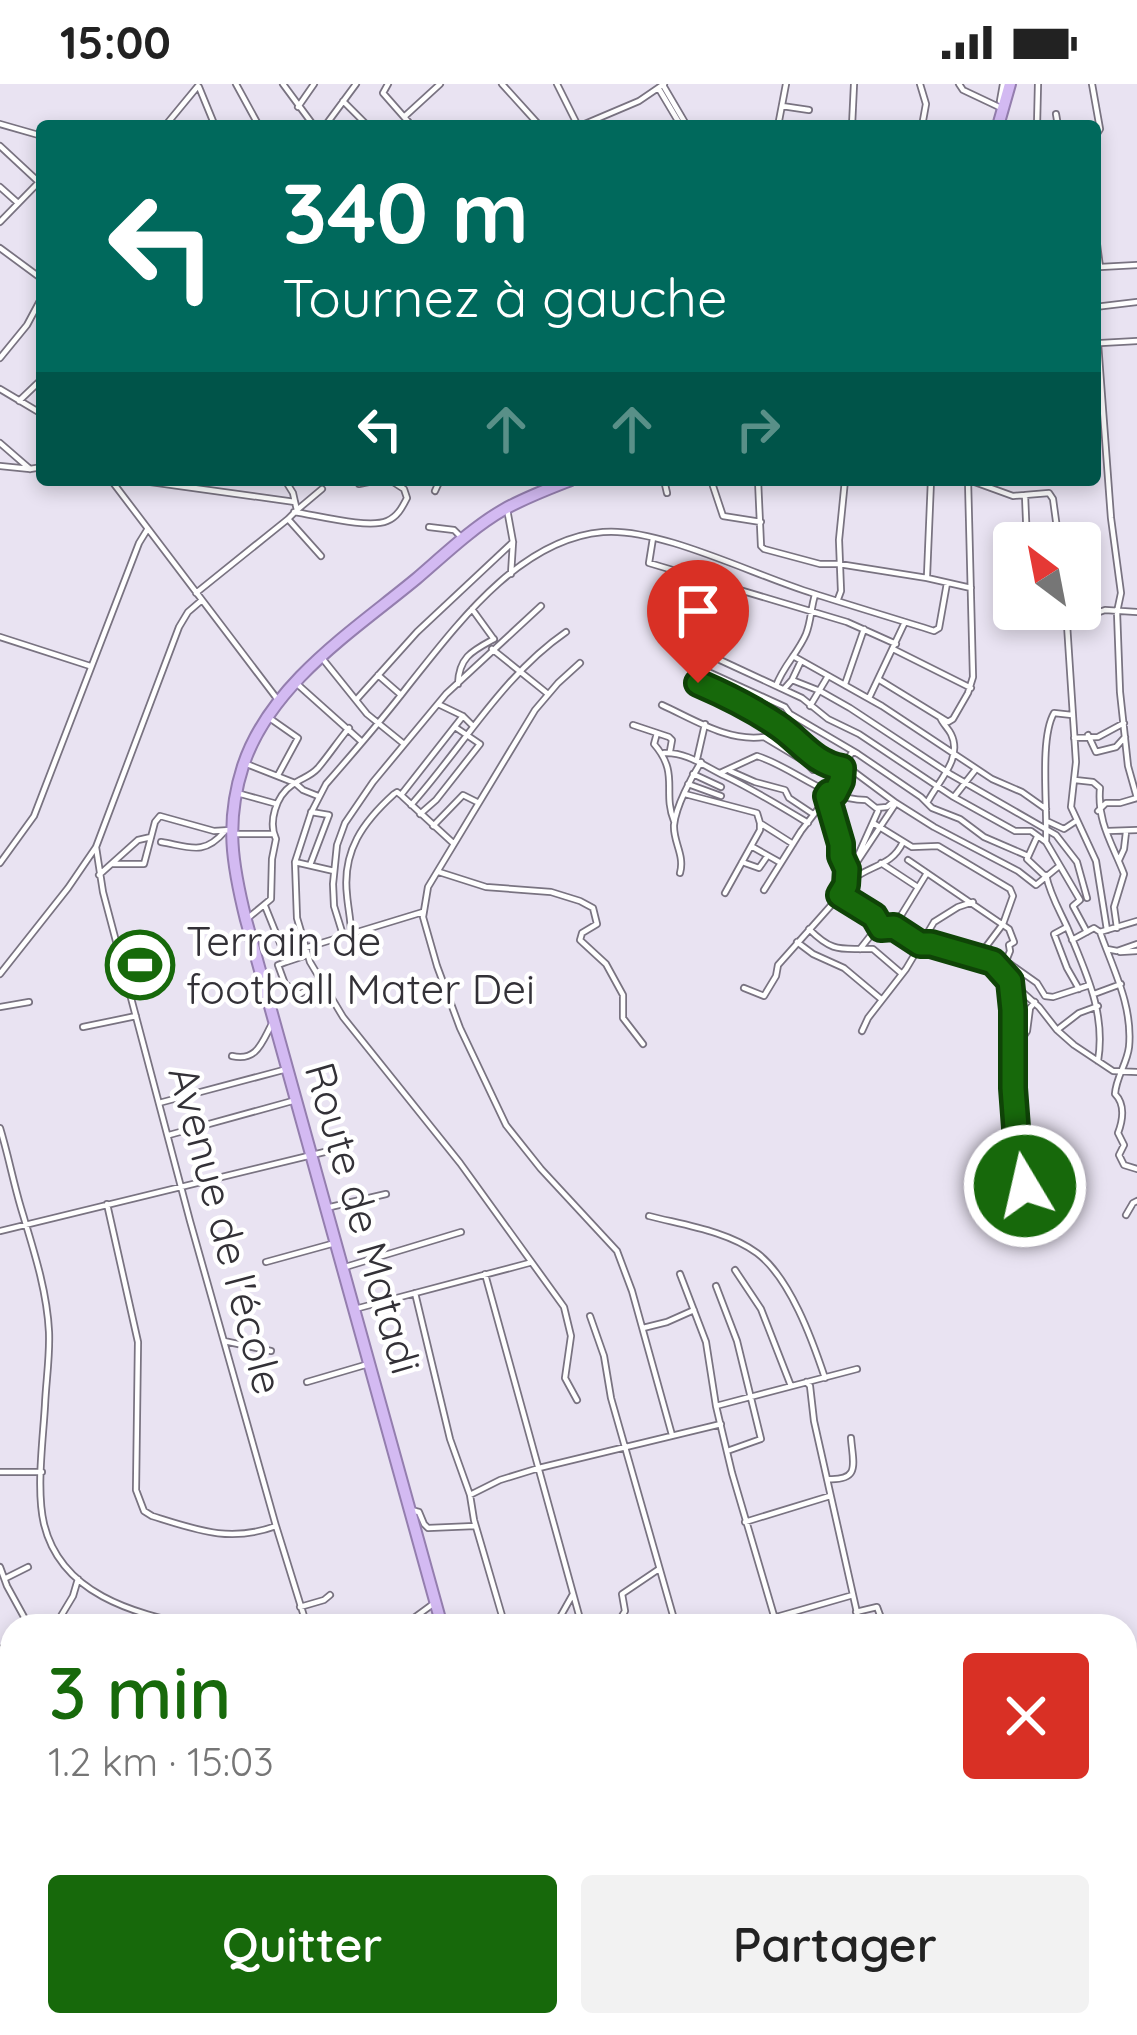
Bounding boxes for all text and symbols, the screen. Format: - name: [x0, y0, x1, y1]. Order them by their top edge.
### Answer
- text: 15:00: [60, 14, 171, 70]
- text: 340 m: [282, 159, 529, 264]
- icon: left: [84, 168, 240, 324]
- text: Tournez à gauche: [282, 263, 728, 331]
- icon: left: [347, 396, 413, 462]
- icon: ahead: [473, 396, 539, 462]
- icon: ahead: [599, 396, 665, 462]
- icon: right: [725, 396, 791, 462]
- north arrow: [993, 522, 1101, 630]
- map controls: [993, 522, 1101, 630]
- pin: [647, 560, 749, 683]
- icon: arrive: [665, 578, 731, 644]
- place label: Terrain de football Mater Dei: [186, 914, 535, 1015]
- sports icon: Terrain de football Mater Dei: [105, 930, 175, 1000]
- street label: Route de Matadi: [294, 1056, 433, 1380]
- street label: Avenue de l'école: [157, 1060, 296, 1400]
- position arrow: [962, 1123, 1088, 1249]
- text: 3 min: [48, 1647, 232, 1737]
- button: close: [963, 1653, 1089, 1779]
- text: 1.2 km · 15:03: [48, 1737, 274, 1786]
- button: Quitter: [48, 1875, 557, 2013]
- button: Partager: [581, 1875, 1089, 2013]

